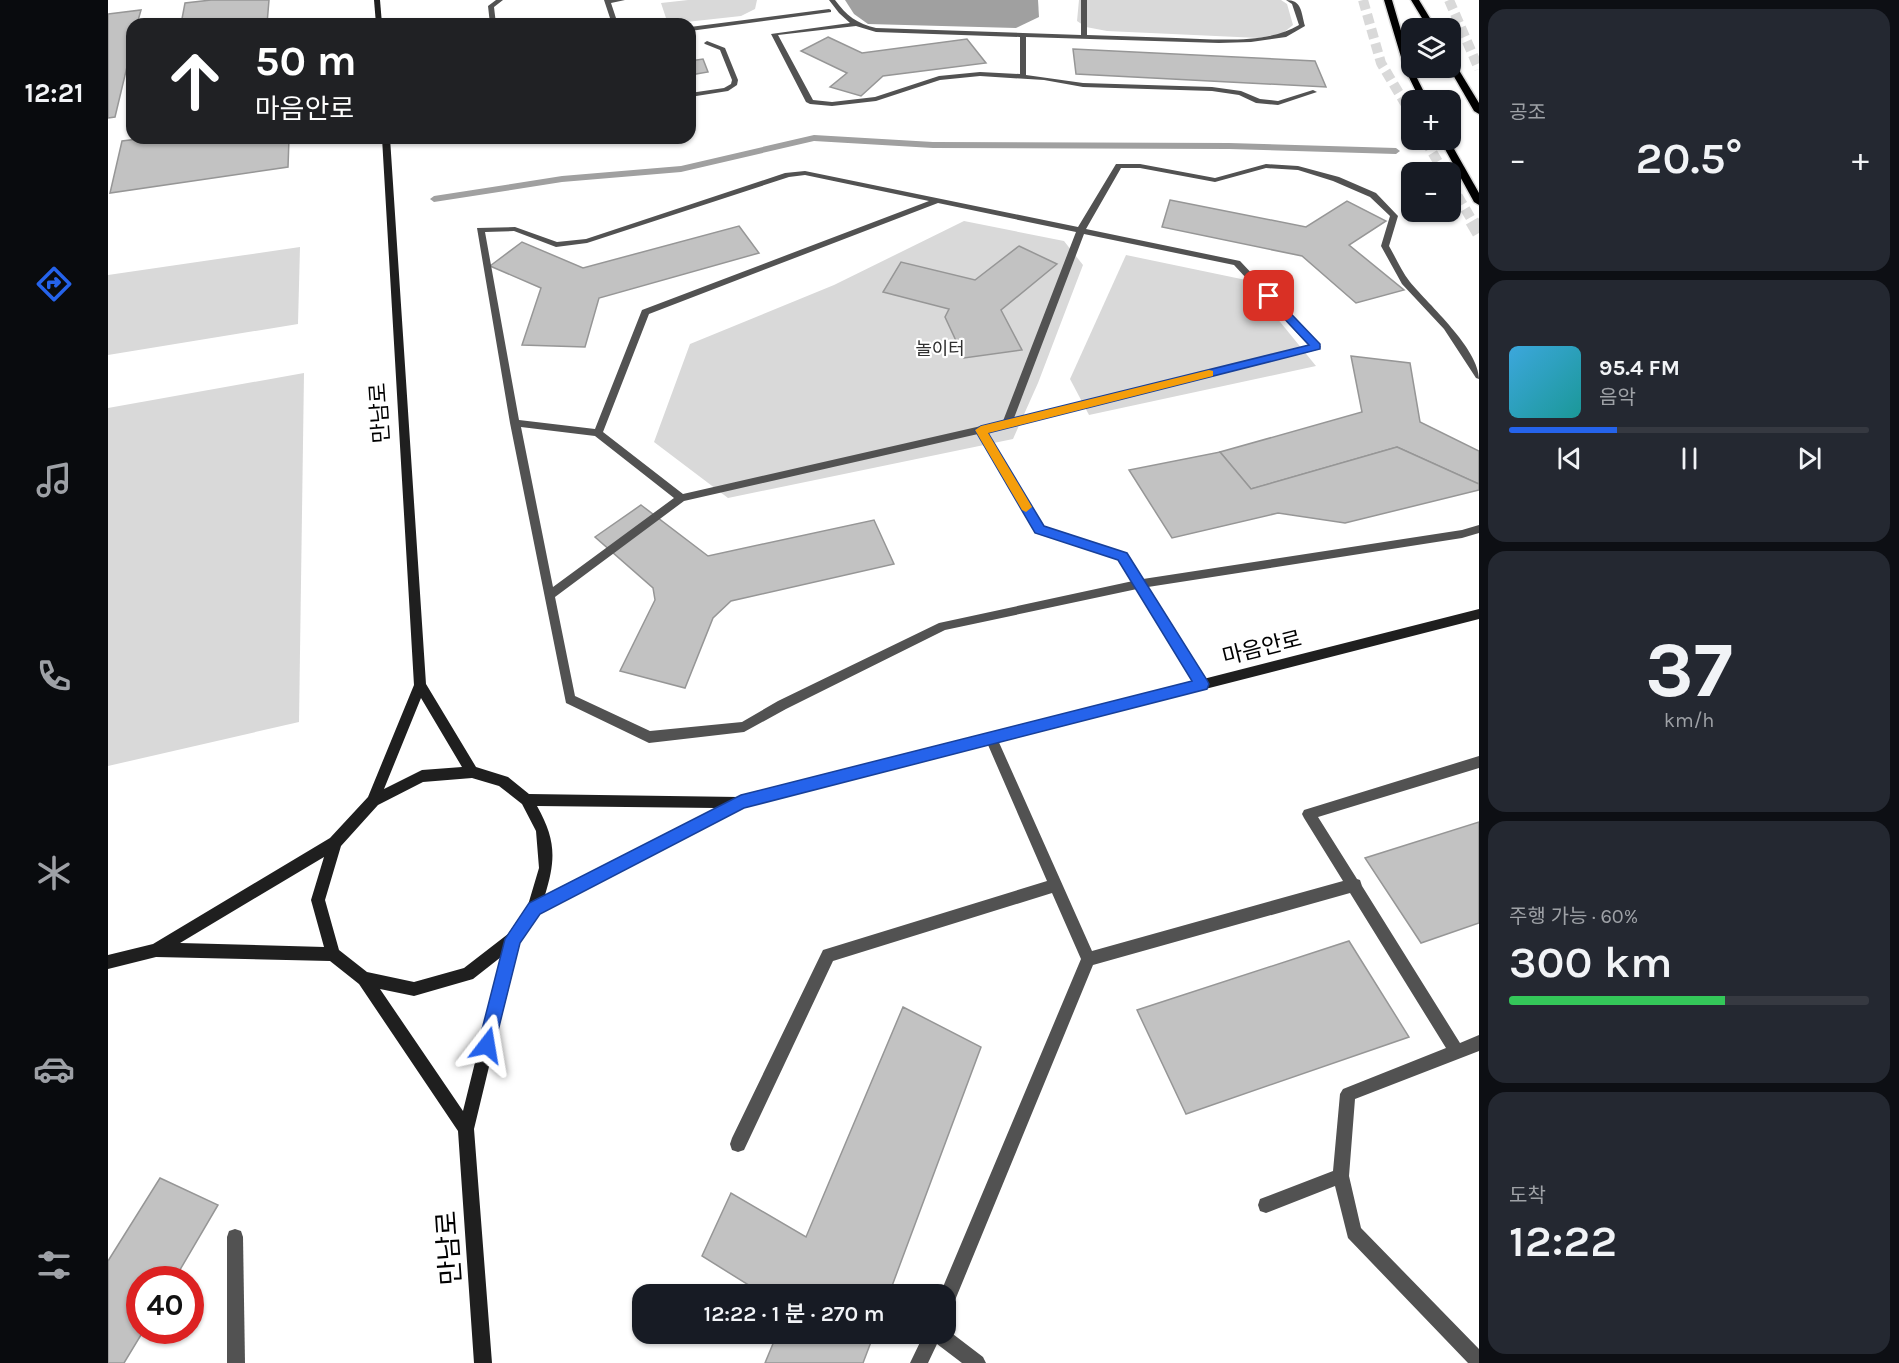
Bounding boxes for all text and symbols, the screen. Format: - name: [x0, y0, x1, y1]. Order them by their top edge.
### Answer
- map controls: [1401, 18, 1461, 222]
- button: layers: [1401, 18, 1461, 78]
- text: 50 m: [255, 36, 357, 86]
- icon: ahead: [156, 42, 234, 120]
- text: 12:21: [24, 77, 84, 109]
- button: +: [1401, 90, 1461, 150]
- text: 마음안로: [255, 93, 354, 125]
- text: 공조: [1509, 101, 1546, 124]
- text: 20.5°: [1636, 132, 1742, 184]
- text: −: [1509, 140, 1526, 178]
- text: +: [1852, 140, 1869, 178]
- button: −: [1401, 162, 1461, 222]
- icon: directions: [33, 263, 75, 305]
- pin: [1243, 270, 1294, 321]
- icon: arrive: [1252, 279, 1285, 312]
- park label: 놀이터: [915, 338, 965, 360]
- text: 95.4 FM: [1599, 355, 1680, 381]
- street label: 만남로: [365, 382, 395, 444]
- text: 음악: [1599, 386, 1636, 409]
- icon: previous: [1553, 442, 1586, 475]
- icon: pause: [1673, 442, 1706, 475]
- icon: next: [1793, 442, 1826, 475]
- icon: music: [33, 459, 75, 501]
- text: 37: [1645, 624, 1733, 716]
- street label: 마음안로: [1220, 626, 1304, 670]
- icon: phone: [33, 655, 75, 697]
- text: km/h: [1664, 709, 1714, 732]
- icon: climate: [33, 852, 75, 894]
- text: 주행 가능 · 60%: [1509, 905, 1638, 928]
- text: 300 km: [1509, 936, 1673, 988]
- position arrow: [455, 1013, 519, 1077]
- icon: car: [33, 1048, 75, 1090]
- text: 도착: [1509, 1184, 1546, 1207]
- street label: 만남로: [430, 1210, 468, 1286]
- text: 12:22: [1509, 1215, 1617, 1267]
- icon: filters: [33, 1244, 75, 1286]
- speed limit sign: 40: [126, 1266, 204, 1344]
- text: 12:22 · 1 분 · 270 m: [703, 1301, 885, 1327]

